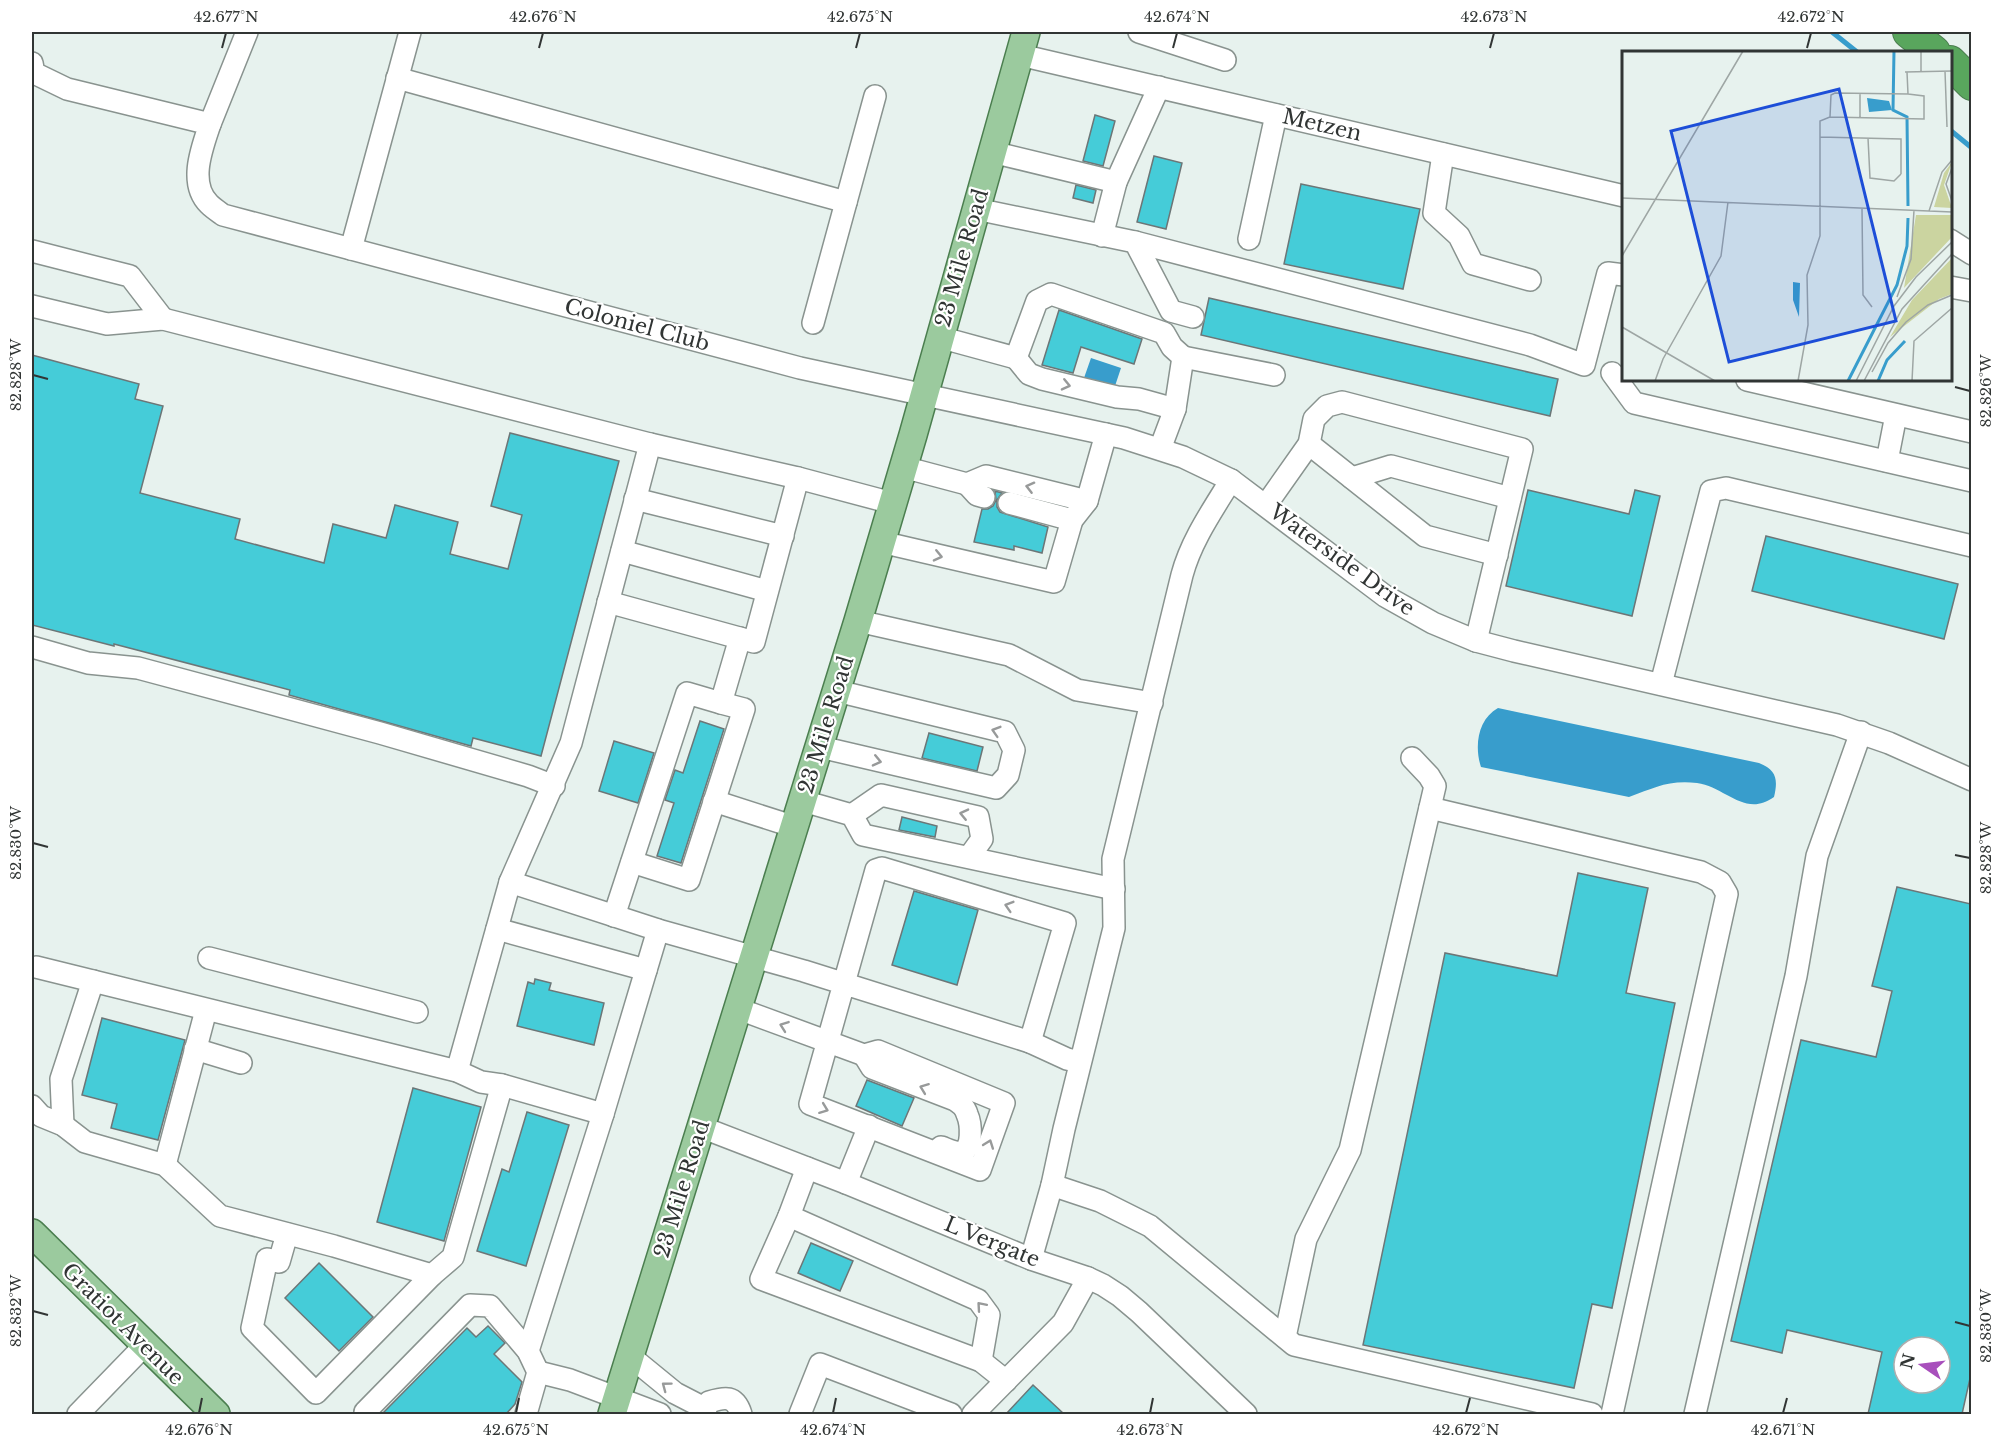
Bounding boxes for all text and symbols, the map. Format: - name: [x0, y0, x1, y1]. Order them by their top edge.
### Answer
- text: 42.677°N: [193, 7, 259, 26]
- text: 42.676°N: [509, 7, 577, 26]
- text: 42.675°N: [827, 7, 893, 26]
- text: 42.674°N: [1144, 7, 1210, 26]
- text: 42.673°N: [1461, 7, 1527, 26]
- text: 42.672°N: [1778, 7, 1844, 26]
- inset map: [1622, 51, 1952, 381]
- street label: Metzen: [1280, 103, 1364, 147]
- street label: 23 Mile Road: [930, 186, 994, 330]
- street label: Coloniel Club: [562, 293, 712, 357]
- text: 82.828°W: [6, 338, 25, 411]
- text: 82.826°W: [1976, 354, 1995, 428]
- one-way arrow: [1060, 377, 1070, 390]
- one-way arrow: [1026, 482, 1036, 495]
- street label: Waterside Drive: [1263, 498, 1420, 621]
- one-way arrow: [932, 549, 942, 562]
- street label: 23 Mile Road: [793, 653, 859, 797]
- one-way arrow: [992, 725, 1002, 738]
- one-way arrow: [872, 753, 882, 766]
- text: 82.830°W: [6, 806, 25, 880]
- one-way arrow: [959, 808, 969, 821]
- text: 82.828°W: [1976, 821, 1995, 894]
- one-way arrow: [1004, 901, 1015, 913]
- one-way arrow: [779, 1021, 790, 1033]
- one-way arrow: [920, 1083, 931, 1095]
- one-way arrow: [818, 1102, 829, 1114]
- street label: 23 Mile Road: [649, 1117, 715, 1261]
- one-way arrow: [982, 1139, 995, 1150]
- street label: L Vergate: [940, 1211, 1044, 1273]
- street label: Gratiot Avenue: [57, 1258, 189, 1390]
- text: 82.832°W: [6, 1274, 25, 1347]
- text: 82.830°W: [1976, 1289, 1995, 1363]
- one-way arrow: [977, 1303, 988, 1313]
- north arrow: [1892, 1335, 1952, 1395]
- text: N: [1896, 1352, 1919, 1371]
- one-way arrow: [661, 1383, 672, 1394]
- text: 42.676°N: [165, 1420, 233, 1439]
- text: 42.675°N: [483, 1420, 549, 1439]
- text: 42.674°N: [800, 1420, 866, 1439]
- text: 42.673°N: [1117, 1420, 1183, 1439]
- text: 42.672°N: [1433, 1420, 1499, 1439]
- text: 42.671°N: [1751, 1420, 1815, 1439]

